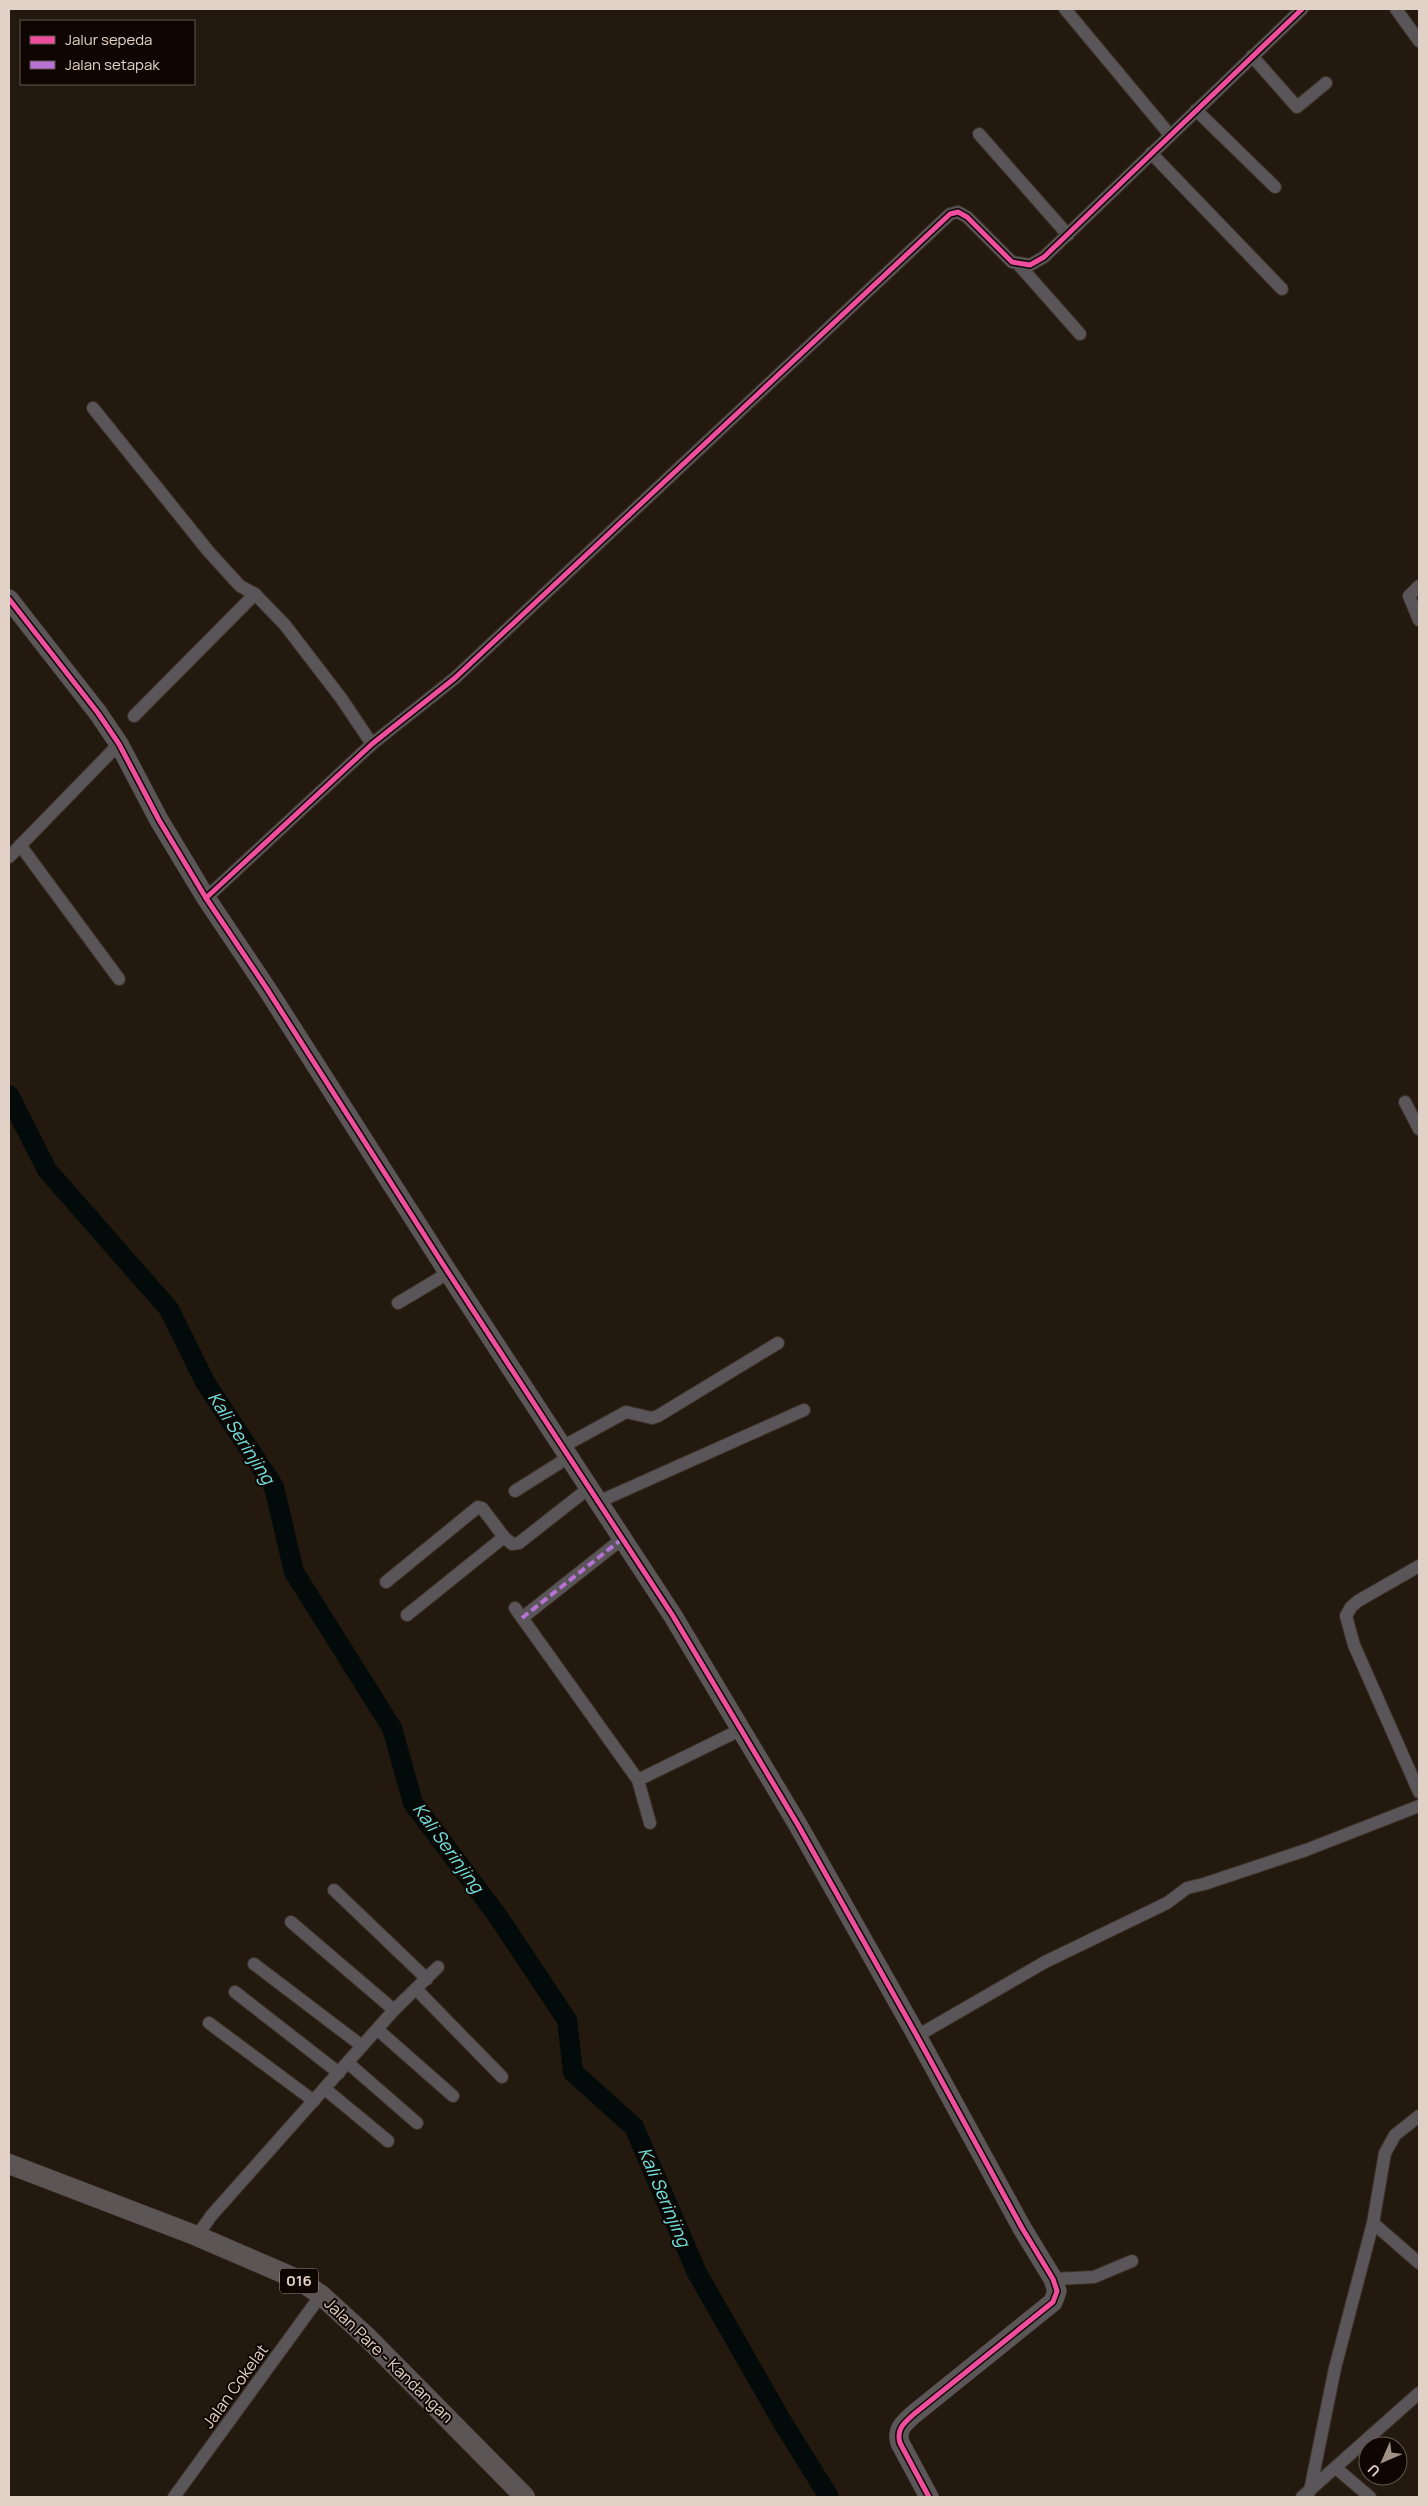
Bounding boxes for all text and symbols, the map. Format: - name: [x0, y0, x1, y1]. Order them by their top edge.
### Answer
- legend: [20, 20, 195, 85]
- text: Jalur sepeda: [65, 29, 152, 50]
- text: Jalan setapak: [65, 54, 160, 75]
- water label: Kali Serinjing: [203, 1387, 281, 1489]
- water label: Kali Serinjing: [408, 1798, 490, 1898]
- water label: Kali Serinjing: [633, 2143, 697, 2251]
- road number: 016: [280, 2268, 318, 2294]
- street label: Jalan Pare - Kandangan: [320, 2293, 458, 2427]
- street label: Jalan Cokelat: [197, 2340, 273, 2432]
- north arrow: [1358, 2436, 1408, 2486]
- text: U: [1363, 2460, 1384, 2481]

